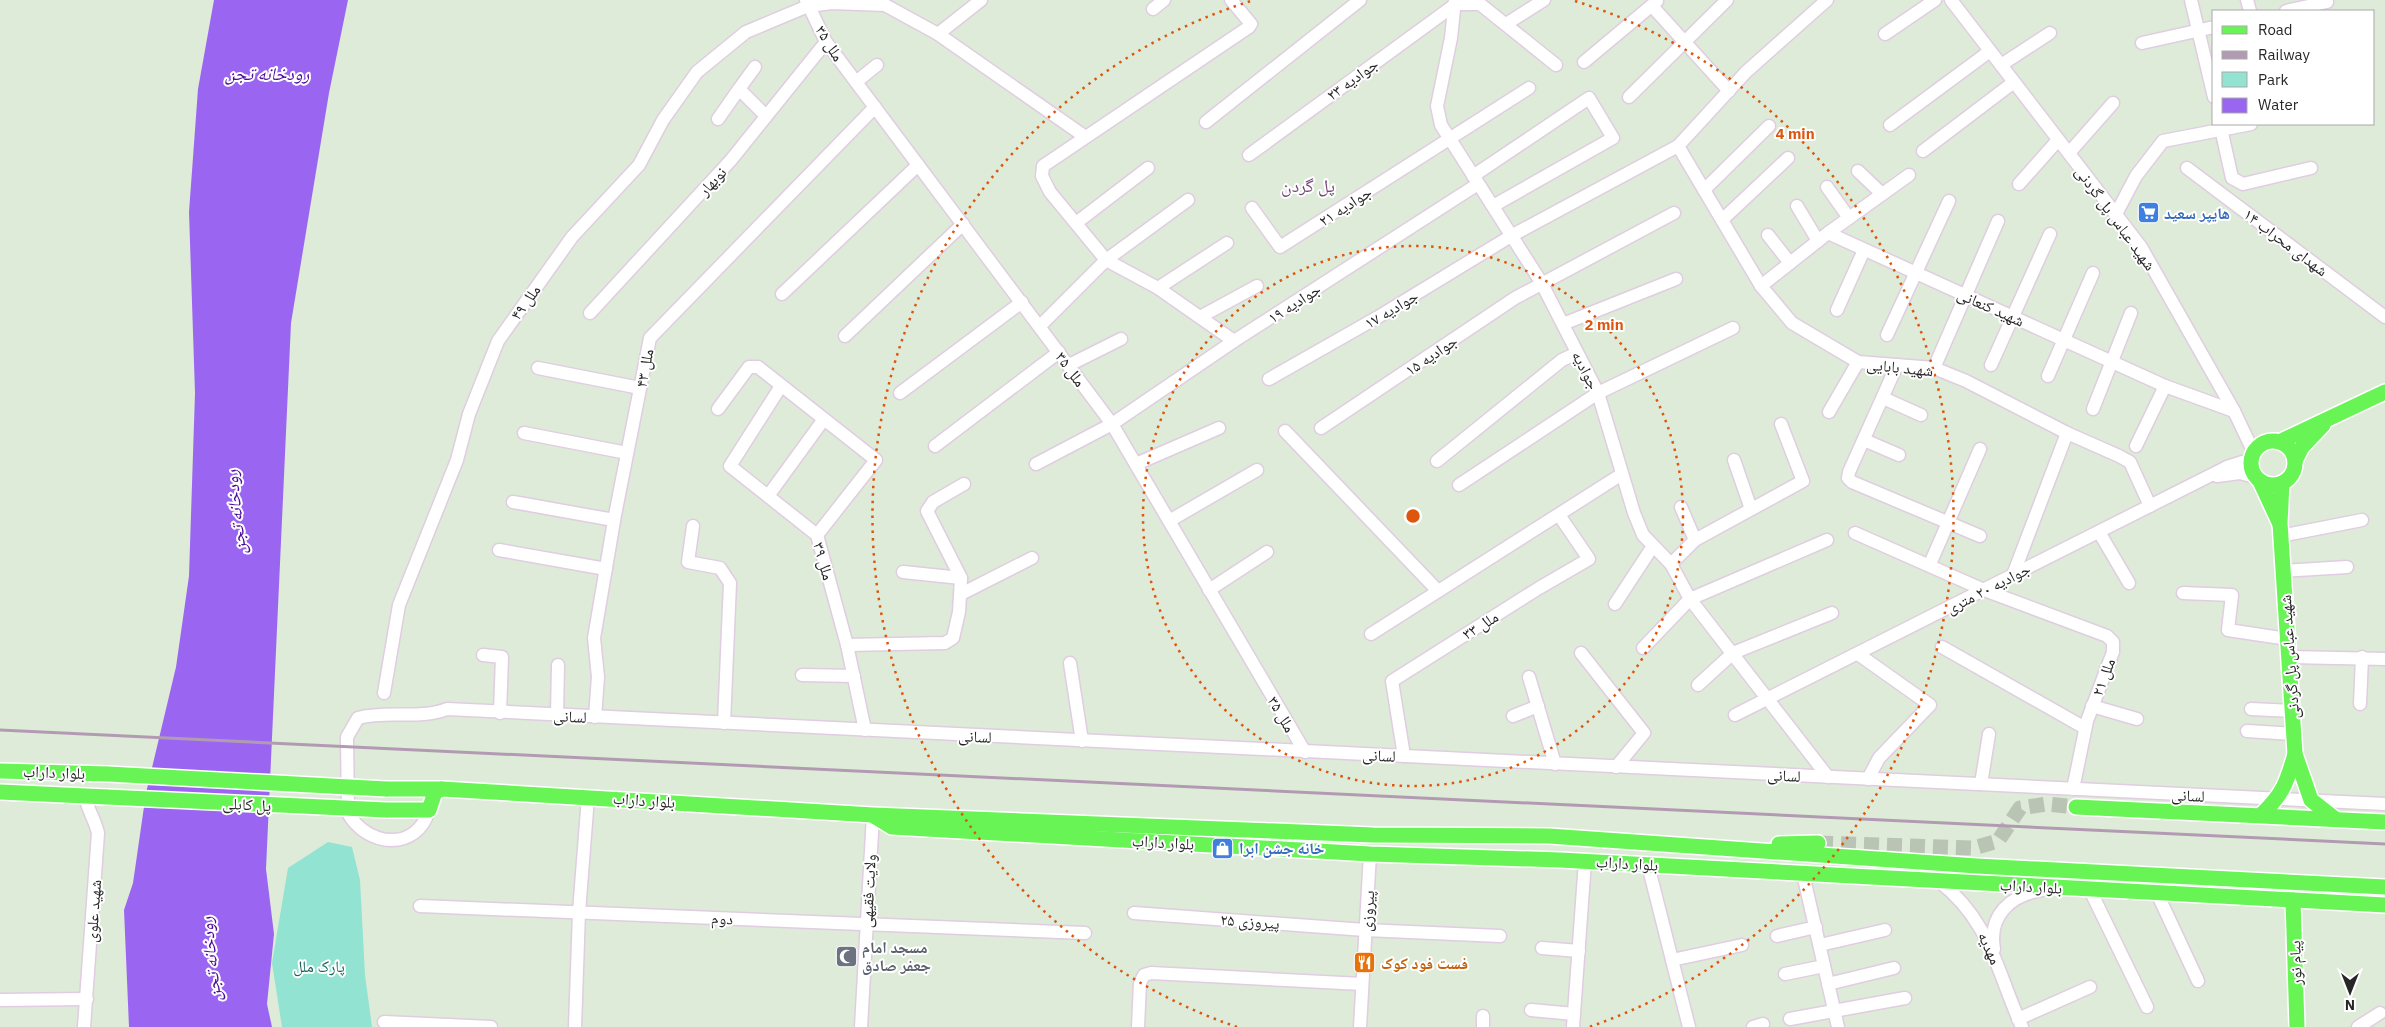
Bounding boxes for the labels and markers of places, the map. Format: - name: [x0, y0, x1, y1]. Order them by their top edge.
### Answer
- supermarket icon: هایپر سعید: [2136, 201, 2160, 225]
- place label: هایپر سعید: [2164, 203, 2230, 223]
- centre of rings: [1404, 507, 1422, 525]
- shop icon: خانه جشن ابرا: [1211, 836, 1235, 860]
- place label: خانه جشن ابرا: [1239, 838, 1324, 858]
- place label: مسجد امام جعفر صادق: [862, 937, 931, 975]
- mosque icon: مسجد امام جعفر صادق: [834, 944, 858, 968]
- restaurant icon: فست فود کوک: [1353, 951, 1377, 975]
- place label: فست فود کوک: [1381, 953, 1468, 973]

